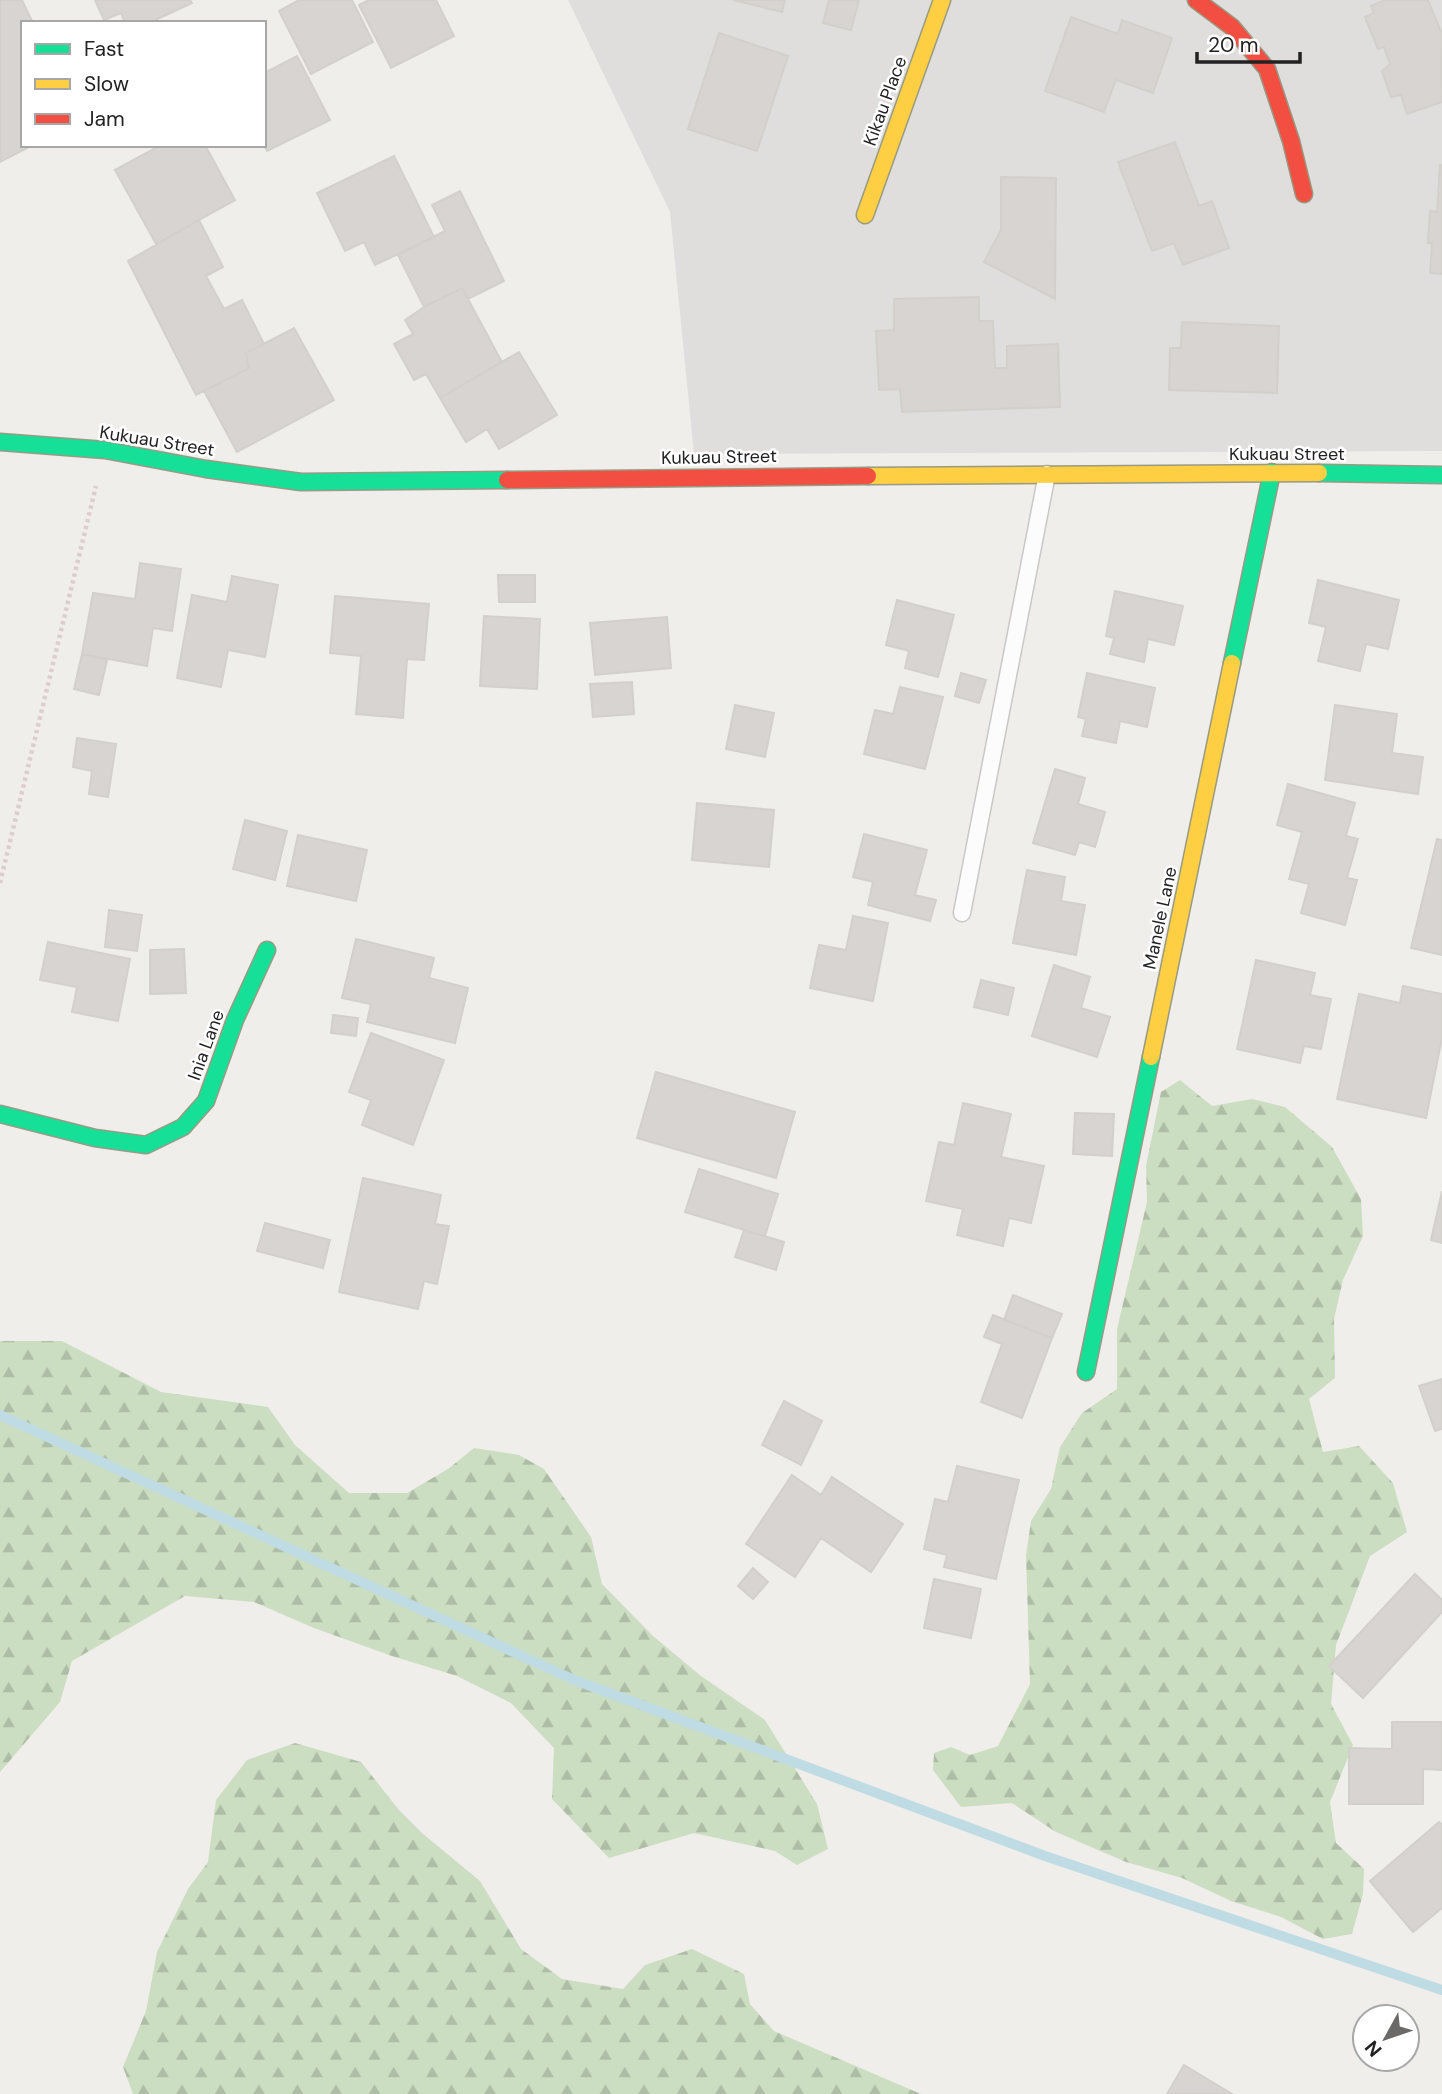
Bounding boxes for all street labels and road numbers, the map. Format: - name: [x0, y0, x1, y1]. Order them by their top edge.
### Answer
- street label: Kikau Place: [858, 53, 912, 149]
- street label: Kukuau Street: [98, 420, 216, 462]
- street label: Kukuau Street: [1229, 442, 1345, 466]
- street label: Kukuau Street: [661, 444, 777, 470]
- street label: Manele Lane: [1137, 864, 1183, 972]
- street label: Inia Lane: [182, 1006, 230, 1084]

